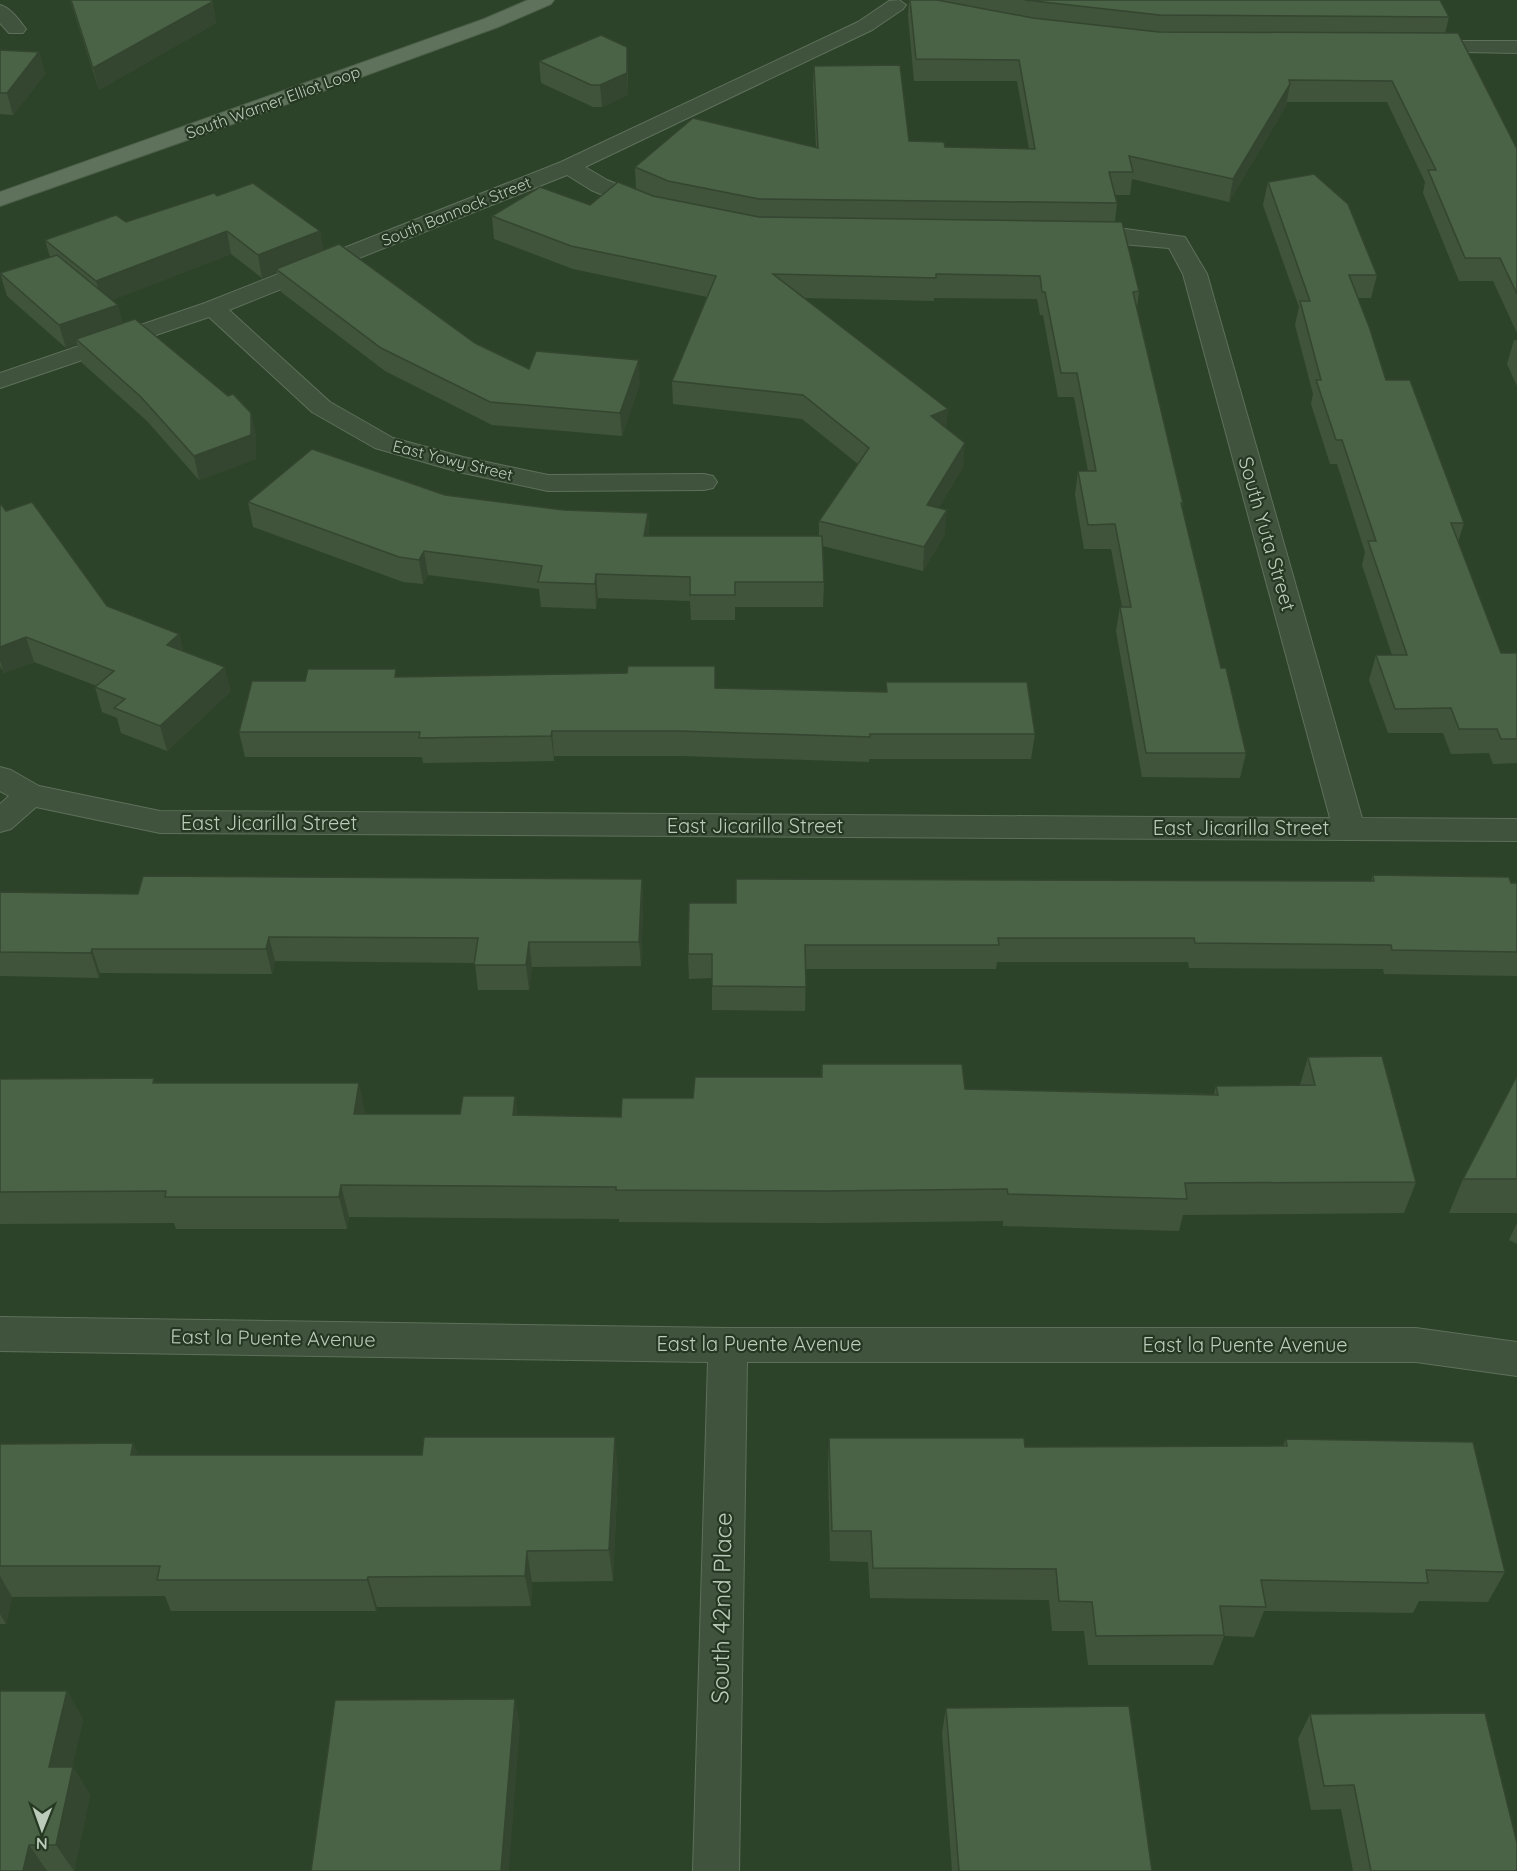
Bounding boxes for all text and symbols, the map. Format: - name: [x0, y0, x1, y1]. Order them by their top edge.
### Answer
- street label: South Warner Elliot Loop: [183, 61, 363, 143]
- street label: South Bannock Street: [378, 172, 534, 250]
- street label: East Yowy Street: [391, 435, 515, 485]
- street label: South Yuta Street: [1233, 454, 1302, 614]
- street label: East Jicarilla Street: [181, 810, 358, 835]
- street label: East Jicarilla Street: [667, 813, 844, 838]
- street label: East Jicarilla Street: [1153, 815, 1330, 840]
- street label: East la Puente Avenue: [170, 1323, 376, 1352]
- street label: East la Puente Avenue: [656, 1331, 862, 1356]
- street label: East la Puente Avenue: [1142, 1332, 1348, 1357]
- street label: South 42nd Place: [704, 1512, 738, 1704]
- north arrow: [12, 1799, 72, 1859]
- text: N: [36, 1834, 48, 1854]

